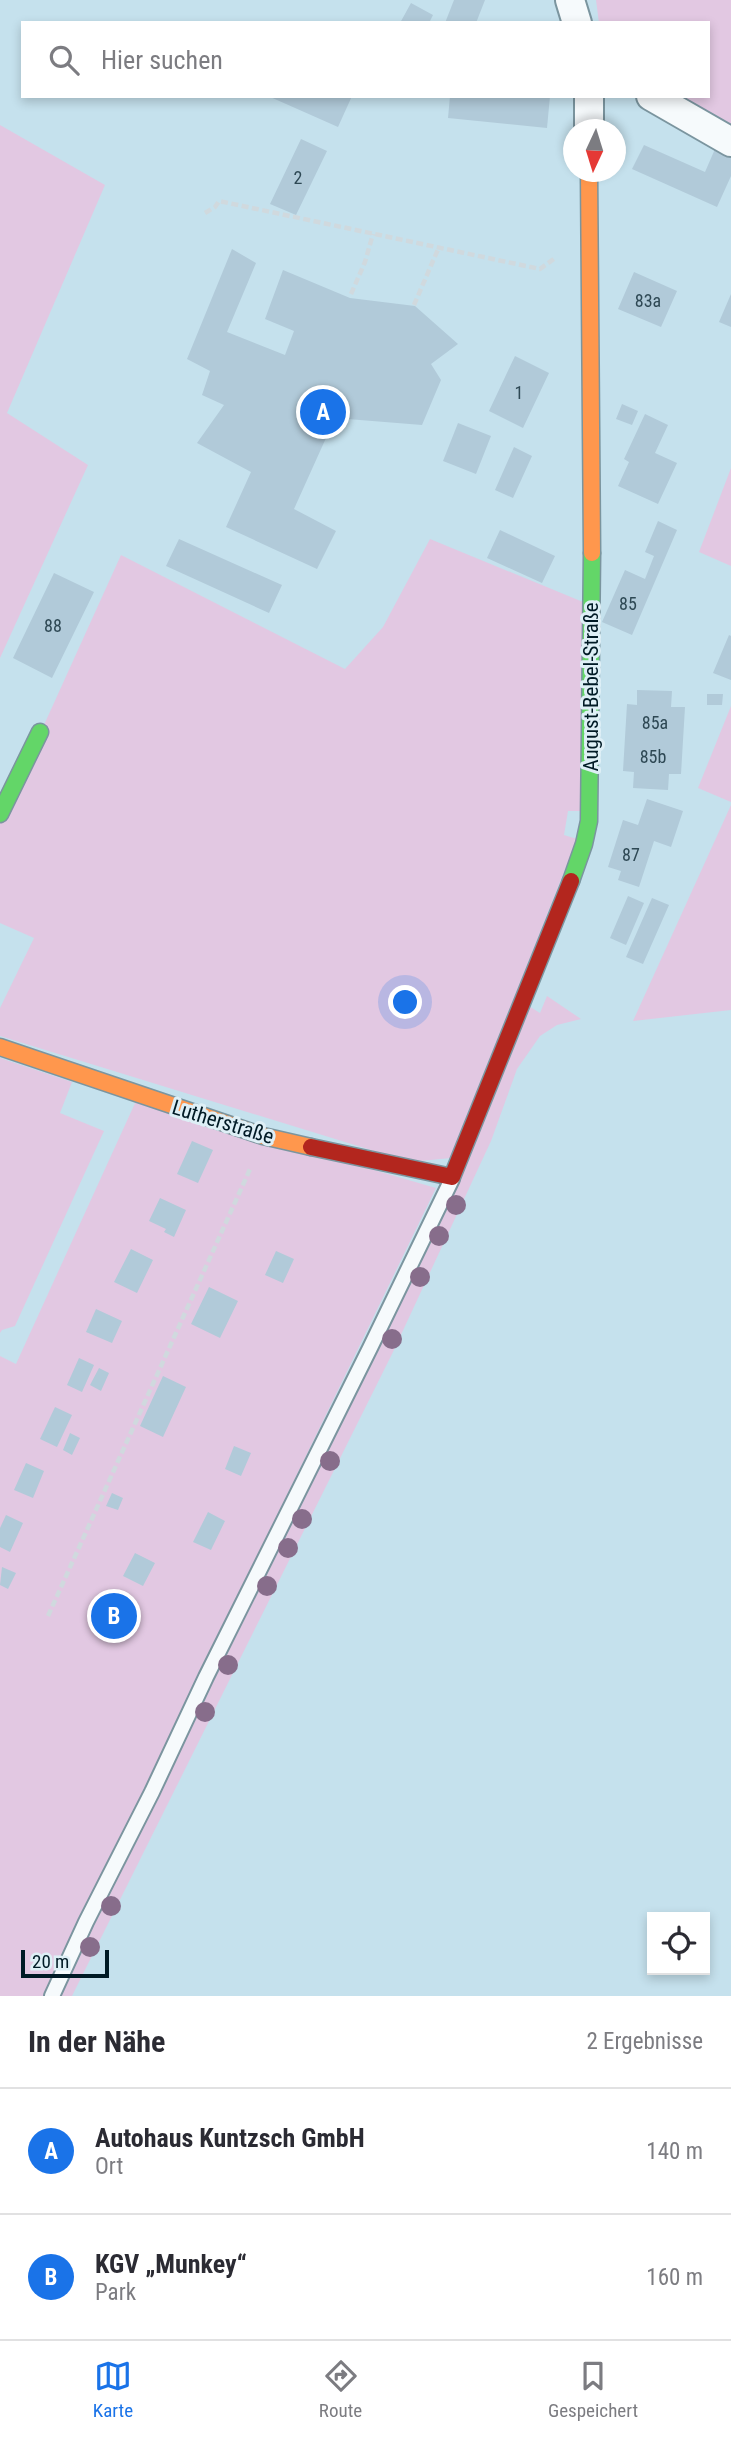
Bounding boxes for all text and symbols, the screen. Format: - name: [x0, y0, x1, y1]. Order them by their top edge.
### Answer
- search box: [21, 21, 710, 98]
- icon: search: [45, 41, 83, 79]
- text: Hier suchen: [101, 45, 223, 75]
- north arrow: [563, 119, 626, 182]
- house number: 2: [294, 167, 303, 188]
- house number: 83a: [635, 290, 661, 311]
- house number: 1: [515, 382, 523, 403]
- pin: A: [300, 386, 346, 438]
- house number: 85: [619, 593, 637, 614]
- street label: August-Bebel-Straße: [579, 602, 603, 772]
- house number: 88: [44, 615, 62, 636]
- house number: 85a: [642, 712, 668, 733]
- house number: 85b: [640, 746, 666, 767]
- house number: 87: [622, 844, 640, 865]
- your location: [388, 985, 422, 1019]
- street label: Lutherstraße: [169, 1095, 277, 1149]
- pin: B: [91, 1590, 137, 1642]
- map controls: [647, 1912, 710, 1975]
- button: locate: [647, 1912, 710, 1975]
- scale bar: [21, 1947, 108, 1979]
- text: 20 m: [32, 1950, 69, 1973]
- text: In der Nähe: [28, 2024, 165, 2059]
- text: 2 Ergebnisse: [586, 2028, 703, 2055]
- text: Autohaus Kuntzsch GmbH: [95, 2123, 365, 2153]
- text: A: [44, 2138, 58, 2165]
- text: 140 m: [646, 2138, 703, 2165]
- text: Ort: [95, 2153, 123, 2180]
- text: KGV „Munkey“: [95, 2249, 247, 2279]
- text: B: [45, 2264, 57, 2291]
- text: 160 m: [646, 2264, 703, 2291]
- text: Park: [95, 2279, 136, 2306]
- tab: Karte: [93, 2357, 133, 2422]
- tab: Route: [319, 2357, 362, 2422]
- tab: Gespeichert: [548, 2357, 638, 2422]

